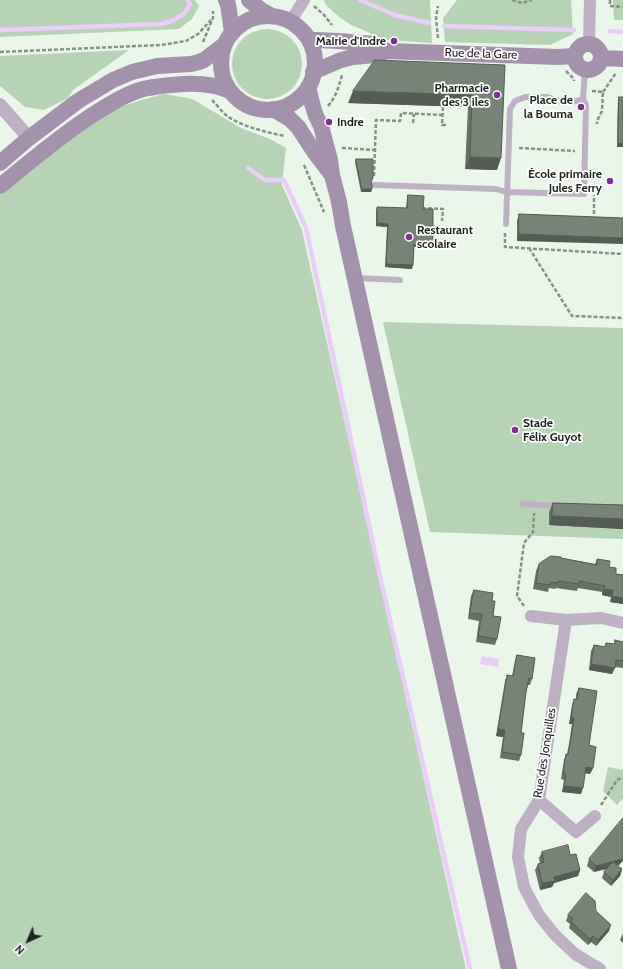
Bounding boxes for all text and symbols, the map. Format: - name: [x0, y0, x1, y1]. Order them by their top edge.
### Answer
- place label: Mairie d'Indre: [316, 34, 386, 48]
- marker: Mairie d'Indre: [389, 36, 399, 46]
- street label: Rue de la Gare: [444, 46, 518, 62]
- place label: Pharmacie des 3 iles: [434, 81, 489, 109]
- marker: Pharmacie des 3 iles: [492, 90, 502, 100]
- place label: Place de la Bouma: [524, 93, 573, 121]
- marker: Place de la Bouma: [576, 102, 586, 112]
- place label: Indre: [337, 115, 364, 129]
- marker: Indre: [324, 117, 334, 127]
- place label: École primaire Jules Ferry: [528, 167, 602, 195]
- marker: École primaire Jules Ferry: [605, 176, 615, 186]
- place label: Restaurant scolaire: [417, 223, 473, 251]
- marker: Restaurant scolaire: [404, 232, 414, 242]
- place label: Stade Félix Guyot: [523, 416, 581, 444]
- marker: Stade Félix Guyot: [510, 425, 520, 435]
- street label: Rue des Jonquilles: [531, 707, 559, 799]
- north arrow: [8, 921, 48, 961]
- text: N: [12, 942, 27, 957]

